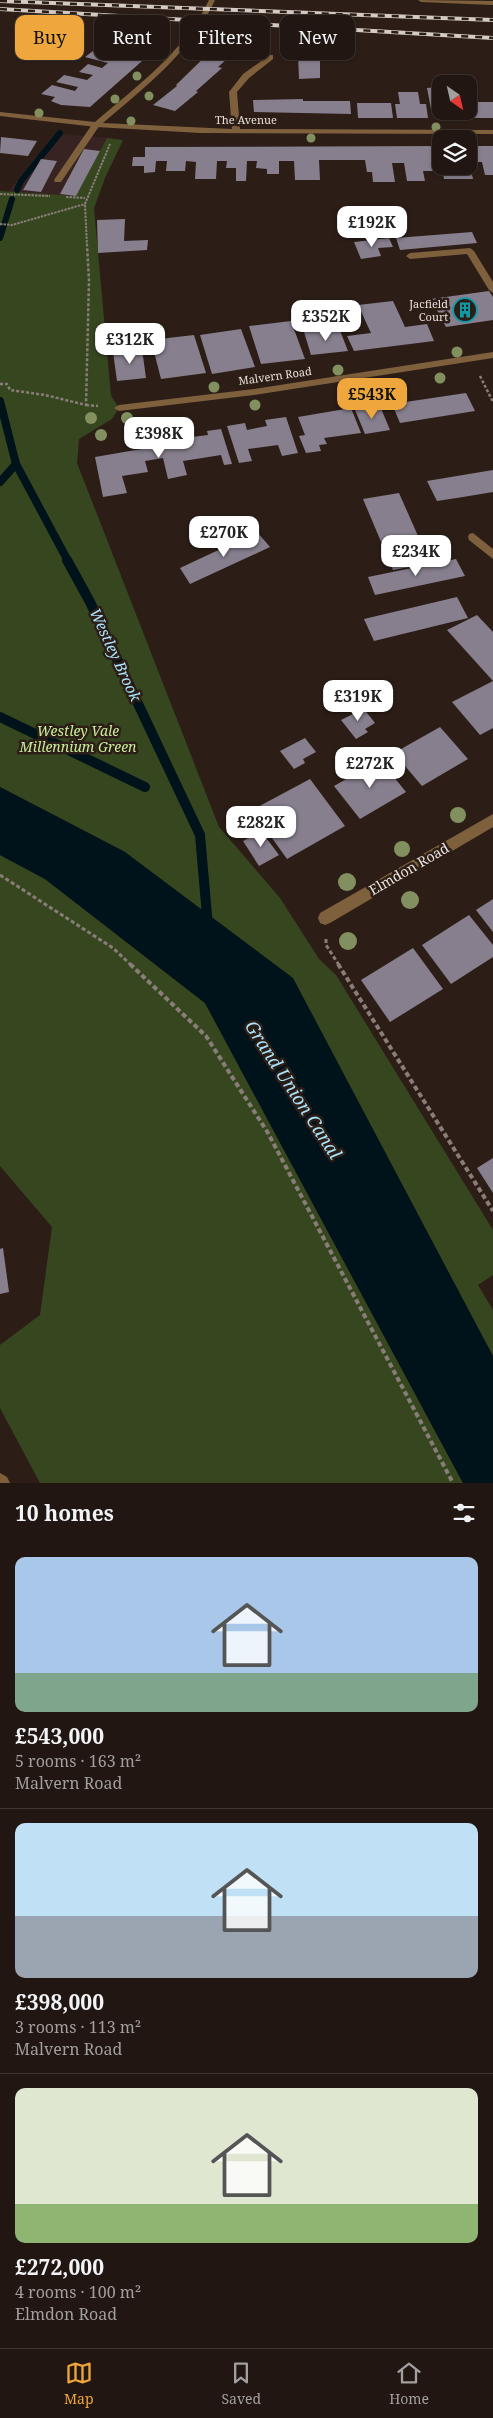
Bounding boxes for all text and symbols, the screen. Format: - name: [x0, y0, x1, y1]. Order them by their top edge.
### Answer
- chip: Buy: [15, 15, 84, 60]
- chip: Rent: [94, 15, 170, 60]
- chip: Filters: [180, 15, 270, 60]
- chip: New: [280, 15, 355, 60]
- north arrow: [432, 75, 478, 120]
- map controls: [432, 75, 477, 175]
- street label: The Avenue: [215, 112, 277, 127]
- button: layers: [432, 130, 477, 175]
- pin: £192K: [337, 206, 407, 248]
- text: £192K: [348, 211, 396, 233]
- place label: Jacfield Court: [408, 296, 448, 324]
- building icon: Jacfield Court: [452, 297, 478, 323]
- pin: £352K: [291, 300, 361, 342]
- text: £352K: [302, 305, 350, 327]
- pin: £312K: [95, 322, 165, 365]
- text: £312K: [106, 328, 154, 350]
- street label: Malvern Road: [237, 363, 313, 388]
- pin: £543K: [337, 378, 407, 420]
- text: £543K: [348, 383, 396, 405]
- pin: £398K: [124, 416, 194, 459]
- text: £398K: [135, 422, 183, 444]
- pin: £270K: [189, 516, 259, 558]
- text: £270K: [200, 521, 248, 543]
- pin: £234K: [381, 534, 451, 577]
- text: £234K: [392, 540, 440, 562]
- water label: Westley Brook: [86, 605, 146, 705]
- pin: £319K: [323, 680, 393, 722]
- text: £319K: [334, 685, 382, 707]
- park label: Westley Vale Millennium Green: [19, 721, 137, 756]
- pin: £272K: [335, 746, 405, 789]
- text: £272K: [346, 752, 394, 774]
- pin: £282K: [226, 806, 296, 848]
- text: £282K: [237, 811, 285, 833]
- street label: Elmdon Road: [365, 838, 453, 899]
- water label: Grand Union Canal: [240, 1015, 348, 1164]
- text: 10 homes: [15, 1499, 114, 1527]
- icon: filters: [450, 1499, 478, 1527]
- icon: home: [202, 1590, 292, 1680]
- text: £543,000: [15, 1722, 104, 1750]
- text: 5 rooms · 163 m²: [15, 1750, 141, 1772]
- text: Malvern Road: [15, 1772, 122, 1794]
- icon: home: [202, 1855, 292, 1945]
- text: £398,000: [15, 1988, 104, 2016]
- text: 3 rooms · 113 m²: [15, 2016, 141, 2038]
- text: Malvern Road: [15, 2038, 122, 2060]
- icon: home: [202, 2120, 292, 2210]
- text: £272,000: [15, 2253, 104, 2281]
- text: 4 rooms · 100 m²: [15, 2281, 141, 2303]
- text: Elmdon Road: [15, 2303, 117, 2325]
- tab: Map: [64, 2359, 94, 2408]
- tab: Saved: [222, 2359, 261, 2408]
- tab: Home: [389, 2359, 429, 2408]

